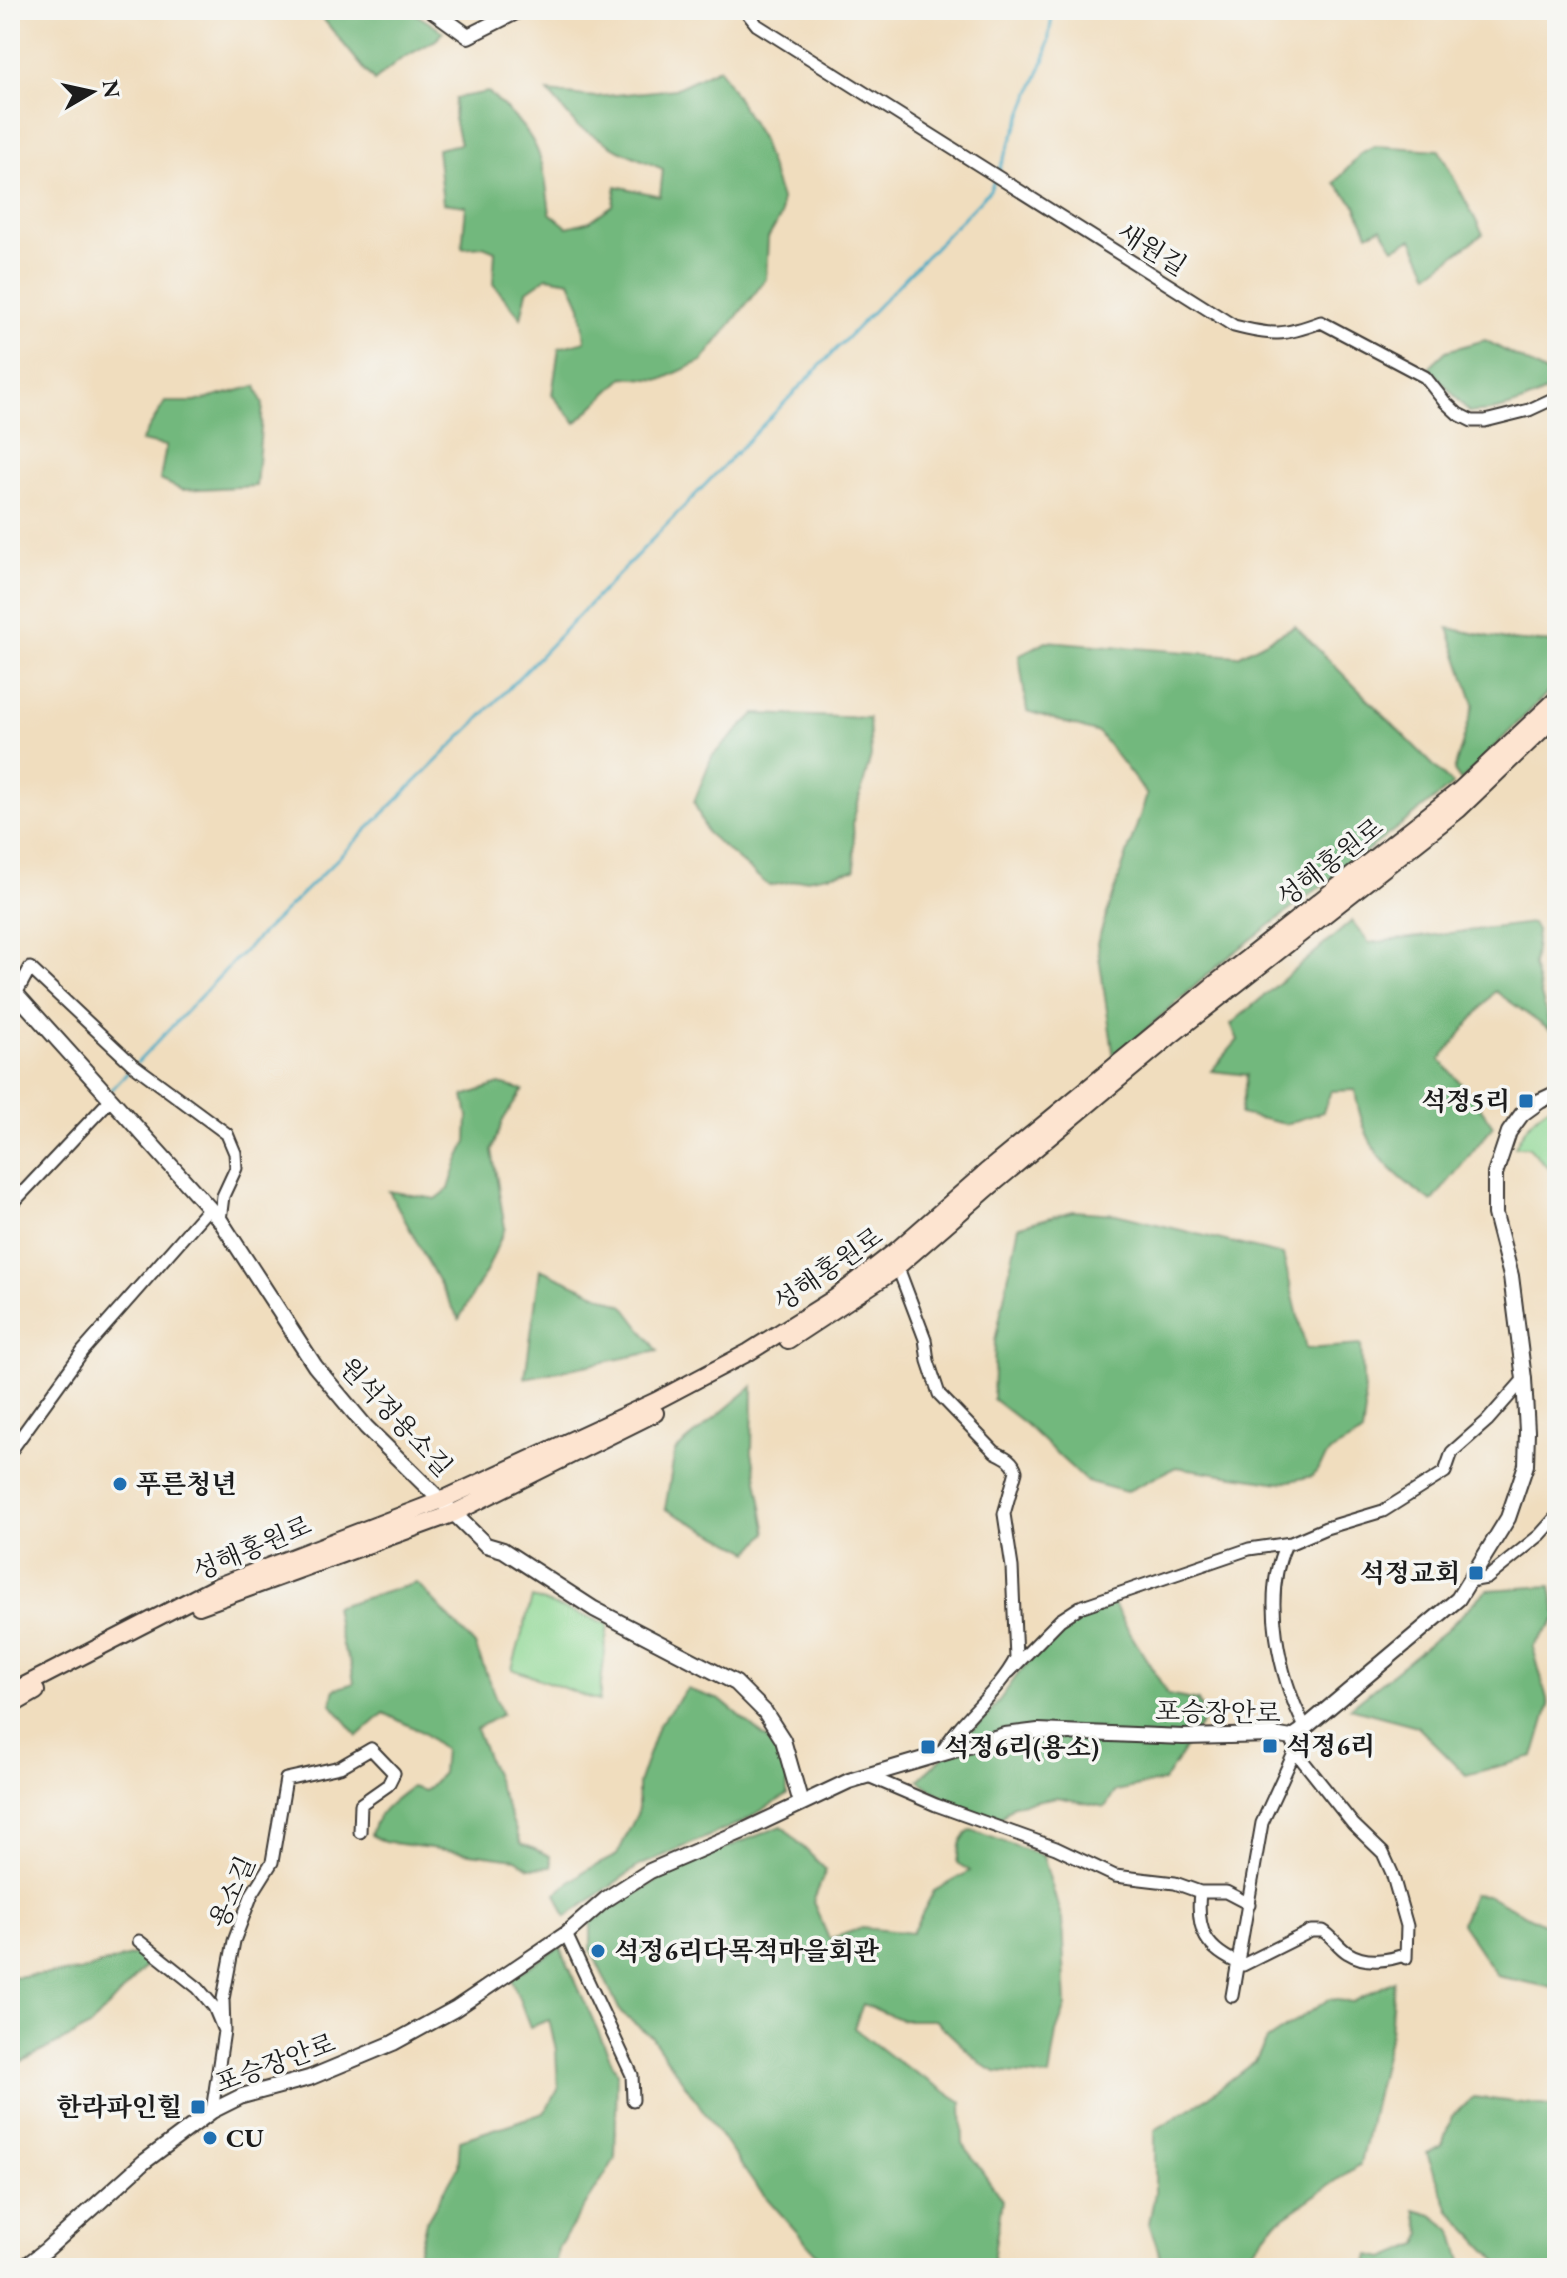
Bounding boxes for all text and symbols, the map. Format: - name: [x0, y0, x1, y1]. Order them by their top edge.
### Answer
- north arrow: [52, 52, 132, 132]
- text: N: [96, 78, 127, 100]
- street label: 새원길: [1111, 215, 1193, 283]
- street label: 성해홍원로: [1270, 810, 1390, 914]
- place label: 석정5리: [1421, 1084, 1510, 1118]
- marker: 석정5리: [1517, 1092, 1535, 1110]
- street label: 성해홍원로: [767, 1219, 889, 1319]
- street label: 원석정용소길: [332, 1350, 460, 1484]
- place label: 푸른청년: [136, 1467, 236, 1501]
- marker: 푸른청년: [111, 1475, 129, 1493]
- street label: 성해홍원로: [188, 1508, 316, 1588]
- place label: 석정교회: [1360, 1556, 1460, 1590]
- marker: 석정교회: [1467, 1564, 1485, 1582]
- street label: 포승장안로: [1155, 1694, 1281, 1730]
- place label: 석정6리: [1286, 1729, 1375, 1763]
- place label: 석정6리(용소): [944, 1730, 1099, 1764]
- marker: 석정6리: [1261, 1737, 1279, 1755]
- marker: 석정6리(용소): [919, 1738, 937, 1756]
- street label: 용소길: [201, 1851, 263, 1933]
- place label: 석정6리다목적마을회관: [614, 1934, 880, 1968]
- marker: 석정6리다목적마을회관: [589, 1942, 607, 1960]
- street label: 포승장안로: [210, 2026, 340, 2100]
- place label: 한라파인힐: [56, 2090, 182, 2124]
- marker: 한라파인힐: [189, 2098, 207, 2116]
- place label: CU: [226, 2121, 264, 2155]
- marker: CU: [201, 2129, 219, 2147]

